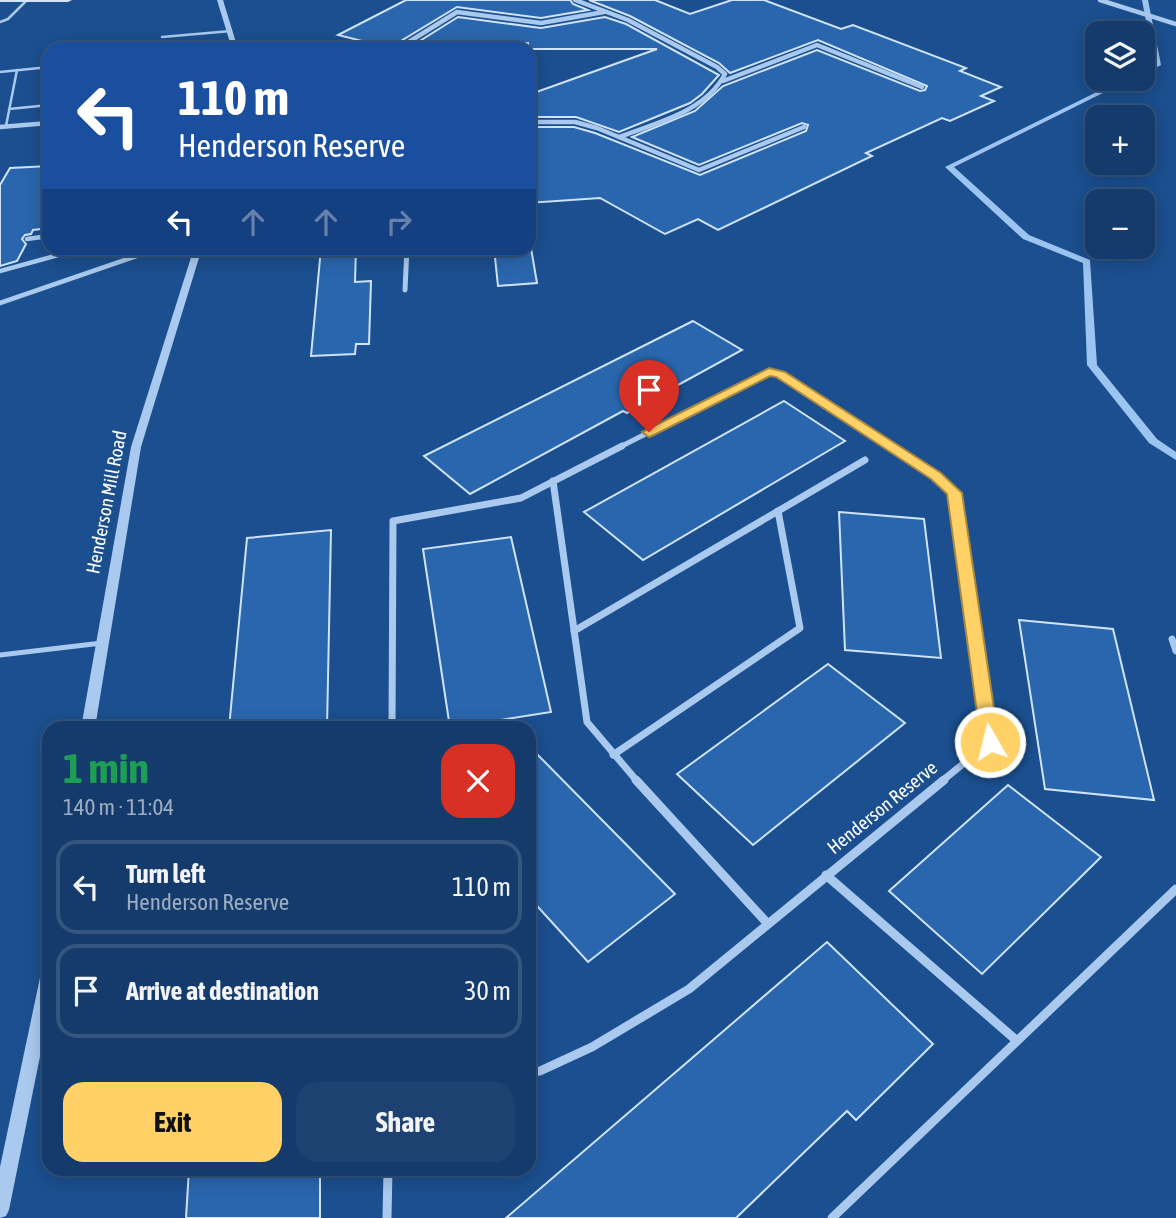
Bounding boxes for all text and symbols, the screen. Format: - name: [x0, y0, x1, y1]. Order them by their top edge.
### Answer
- map controls: [1085, 21, 1155, 259]
- button: layers: [1085, 21, 1155, 91]
- text: 110 m: [178, 69, 289, 125]
- icon: left: [63, 70, 154, 161]
- button: +: [1085, 105, 1155, 175]
- text: Henderson Reserve: [178, 127, 405, 164]
- button: −: [1085, 189, 1155, 259]
- icon: left: [161, 203, 199, 241]
- icon: ahead: [234, 203, 272, 241]
- icon: ahead: [307, 203, 345, 241]
- icon: right: [380, 203, 418, 241]
- pin: [619, 360, 679, 432]
- icon: arrive: [630, 371, 668, 409]
- street label: Henderson Mill Road: [81, 428, 131, 576]
- position arrow: [953, 705, 1027, 779]
- text: 1 min: [63, 744, 149, 792]
- button: close: [441, 744, 515, 818]
- street label: Henderson Reserve: [823, 756, 941, 858]
- text: 140 m · 11:04: [63, 794, 174, 820]
- text: Turn left: [126, 859, 206, 889]
- icon: left: [67, 868, 105, 906]
- text: 110 m: [452, 872, 511, 902]
- text: Henderson Reserve: [126, 889, 289, 915]
- icon: arrive: [67, 972, 105, 1010]
- text: Arrive at destination: [126, 976, 319, 1006]
- text: 30 m: [464, 976, 511, 1006]
- button: Exit: [63, 1082, 282, 1162]
- button: Share: [296, 1082, 515, 1162]

